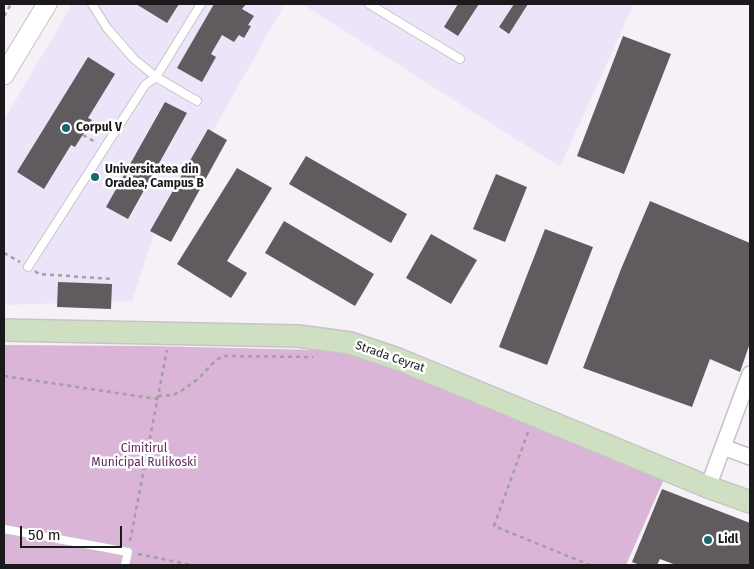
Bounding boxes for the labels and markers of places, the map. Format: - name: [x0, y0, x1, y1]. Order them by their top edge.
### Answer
- place label: Corpul V: [76, 121, 122, 135]
- marker: Corpul V: [60, 122, 72, 134]
- place label: Universitatea din Oradea, Campus B: [105, 163, 204, 191]
- marker: Universitatea din Oradea, Campus B: [89, 171, 101, 183]
- place label: Lidl: [718, 533, 738, 547]
- marker: Lidl: [702, 534, 714, 546]

